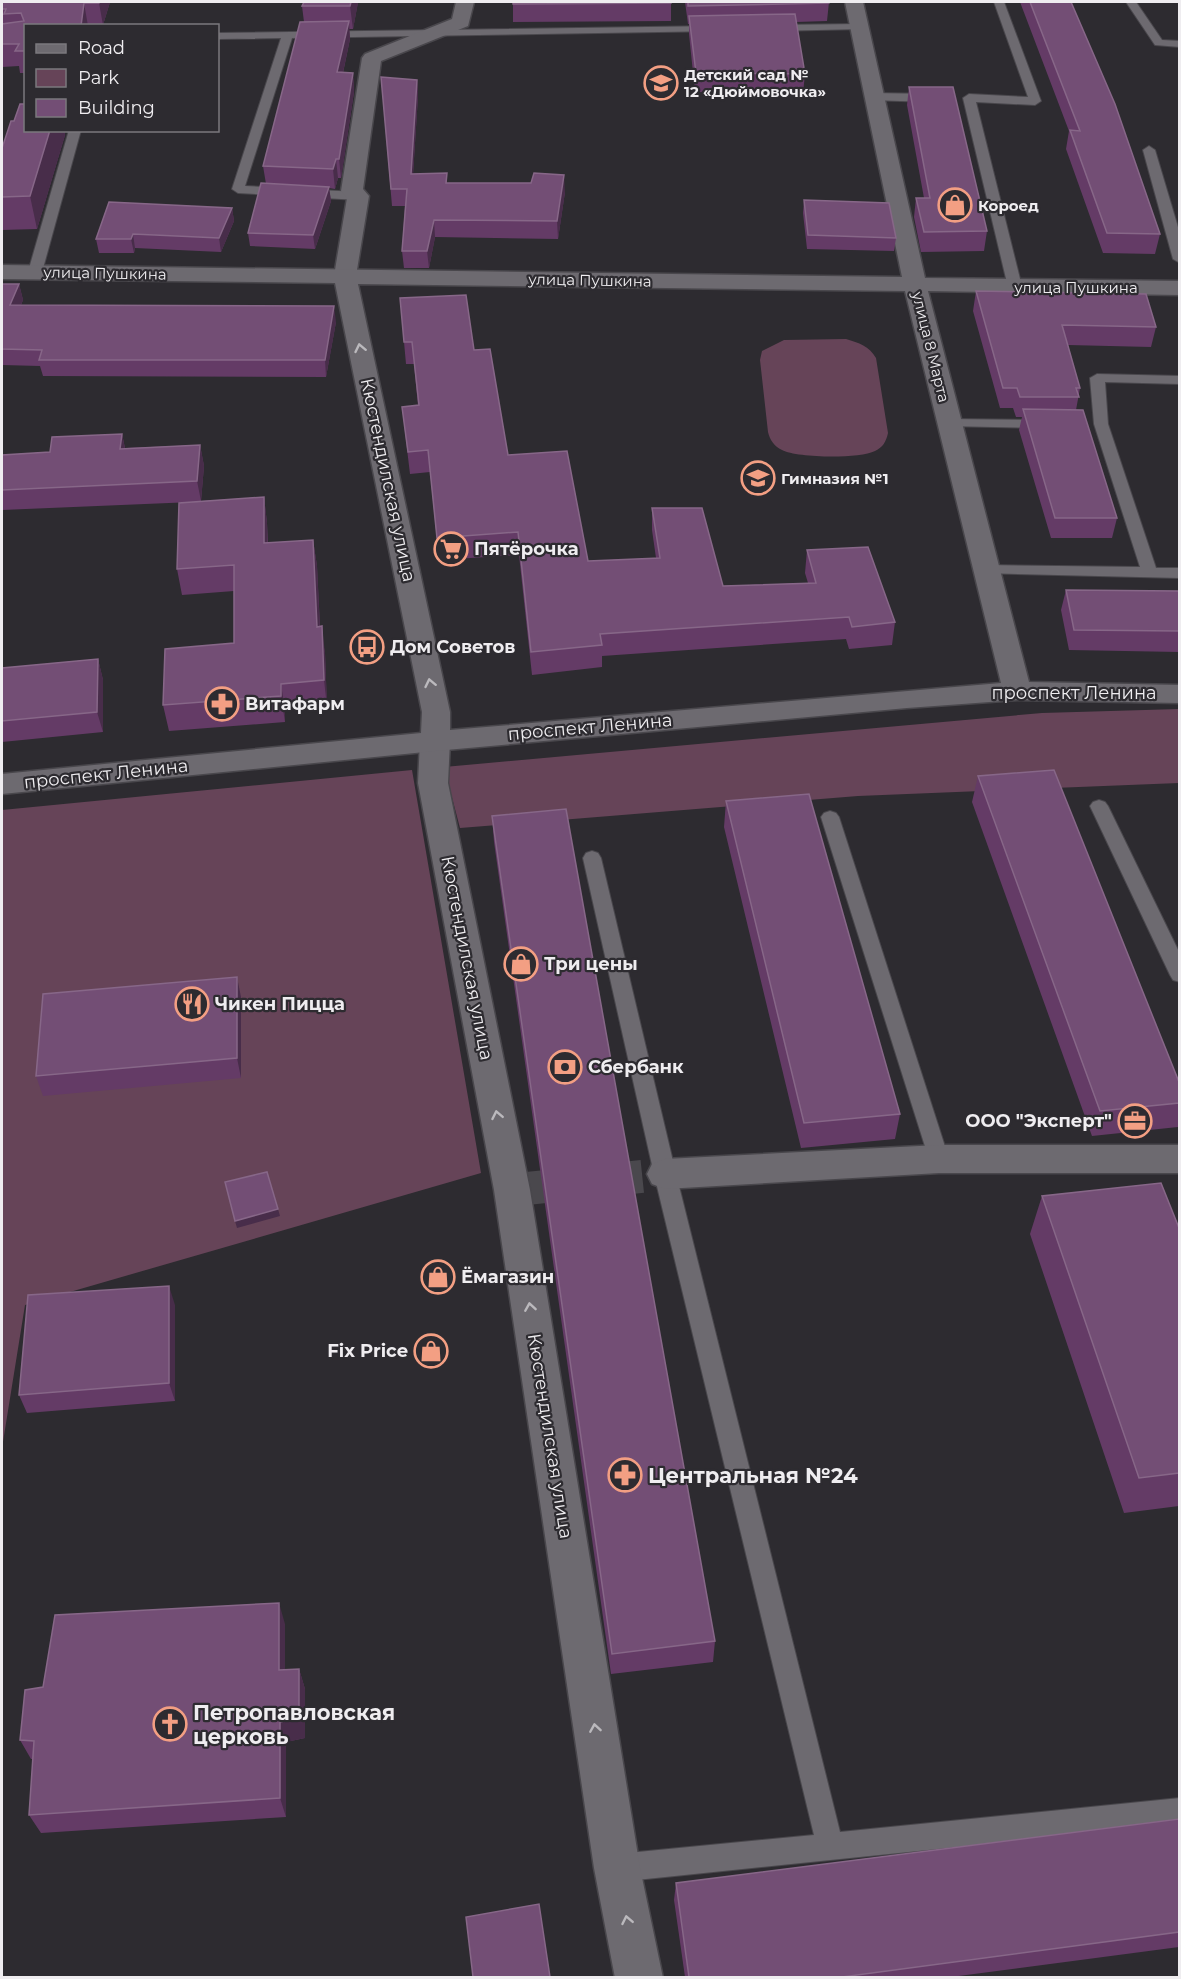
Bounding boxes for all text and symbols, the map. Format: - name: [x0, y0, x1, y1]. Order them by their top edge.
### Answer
- legend: [24, 24, 219, 132]
- text: Road: [78, 37, 125, 59]
- school or university icon: Детский сад № 12 «Дюймовочка»: [643, 65, 679, 101]
- place label: Детский сад № 12 «Дюймовочка»: [684, 65, 826, 101]
- text: Park: [78, 67, 119, 89]
- text: Building: [78, 97, 155, 119]
- shop icon: Короед: [937, 187, 973, 223]
- place label: Короед: [978, 196, 1039, 215]
- street label: улица Пушкина: [42, 262, 167, 284]
- street label: улица Пушкина: [527, 269, 652, 291]
- street label: улица Пушкина: [1013, 278, 1138, 297]
- street label: улица 8 Марта: [908, 289, 954, 404]
- one-way arrow: [354, 344, 367, 354]
- street label: Кюстендилская улица: [356, 376, 420, 584]
- school or university icon: Гимназия №1: [740, 460, 776, 496]
- place label: Гимназия №1: [781, 469, 889, 488]
- supermarket icon: Пятёрочка: [433, 531, 469, 567]
- place label: Пятёрочка: [474, 538, 579, 560]
- bus stop icon: Дом Советов: [349, 629, 385, 665]
- place label: Дом Советов: [390, 636, 516, 658]
- one-way arrow: [424, 678, 437, 688]
- street label: проспект Ленина: [991, 682, 1157, 704]
- pharmacy icon: Витафарм: [204, 686, 240, 722]
- place label: Витафарм: [245, 693, 345, 715]
- street label: проспект Ленина: [507, 709, 673, 745]
- street label: проспект Ленина: [23, 754, 189, 794]
- street label: Кюстендилская улица: [436, 854, 498, 1062]
- shop icon: Три цены: [503, 946, 539, 982]
- place label: Три цены: [544, 953, 638, 975]
- restaurant icon: Чикен Пицца: [174, 986, 210, 1022]
- place label: Чикен Пицца: [215, 993, 345, 1015]
- bank icon: Сбербанк: [547, 1049, 583, 1085]
- place label: Сбербанк: [588, 1056, 684, 1078]
- office icon: ООО "Эксперт": [1117, 1103, 1153, 1139]
- one-way arrow: [491, 1110, 504, 1120]
- place label: ООО "Эксперт": [965, 1110, 1112, 1132]
- shop icon: Ёмагазин: [420, 1259, 456, 1295]
- place label: Ёмагазин: [461, 1266, 554, 1288]
- one-way arrow: [524, 1302, 537, 1312]
- street label: Кюстендилская улица: [523, 1332, 577, 1540]
- shop icon: Fix Price: [413, 1333, 449, 1369]
- place label: Fix Price: [327, 1340, 408, 1362]
- pharmacy icon: Центральная №24: [607, 1457, 643, 1493]
- place label: Центральная №24: [648, 1463, 858, 1488]
- place label: Петропавловская церковь: [193, 1700, 395, 1749]
- church icon: Петропавловская церковь: [152, 1706, 188, 1742]
- one-way arrow: [590, 1723, 602, 1732]
- one-way arrow: [621, 1915, 634, 1925]

